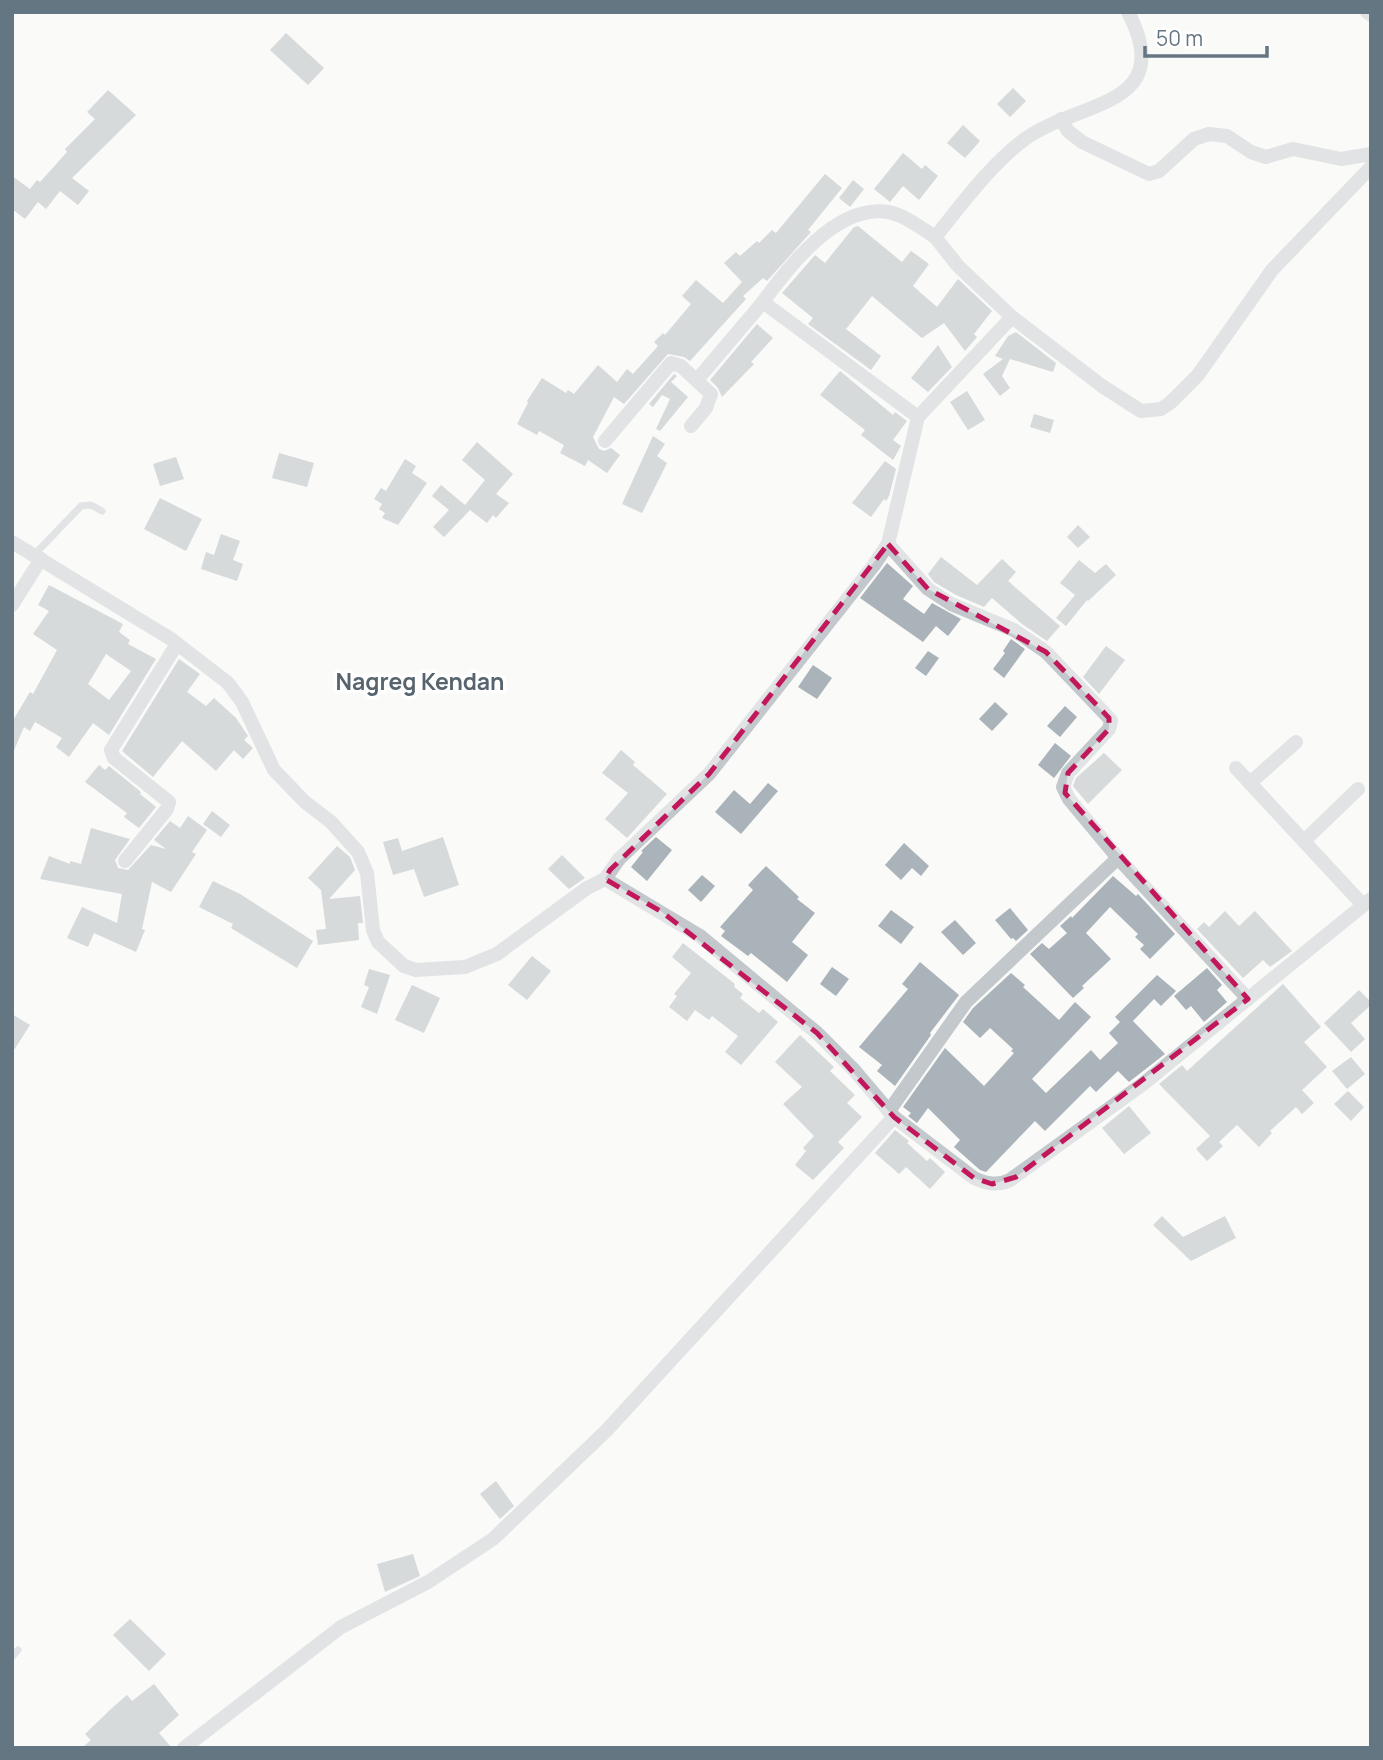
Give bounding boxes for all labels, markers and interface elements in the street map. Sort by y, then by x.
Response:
scale bar [1145,14,1268,58]
text: 50 m [1156,24,1203,52]
district label: Nagreg Kendan [336,665,504,697]

